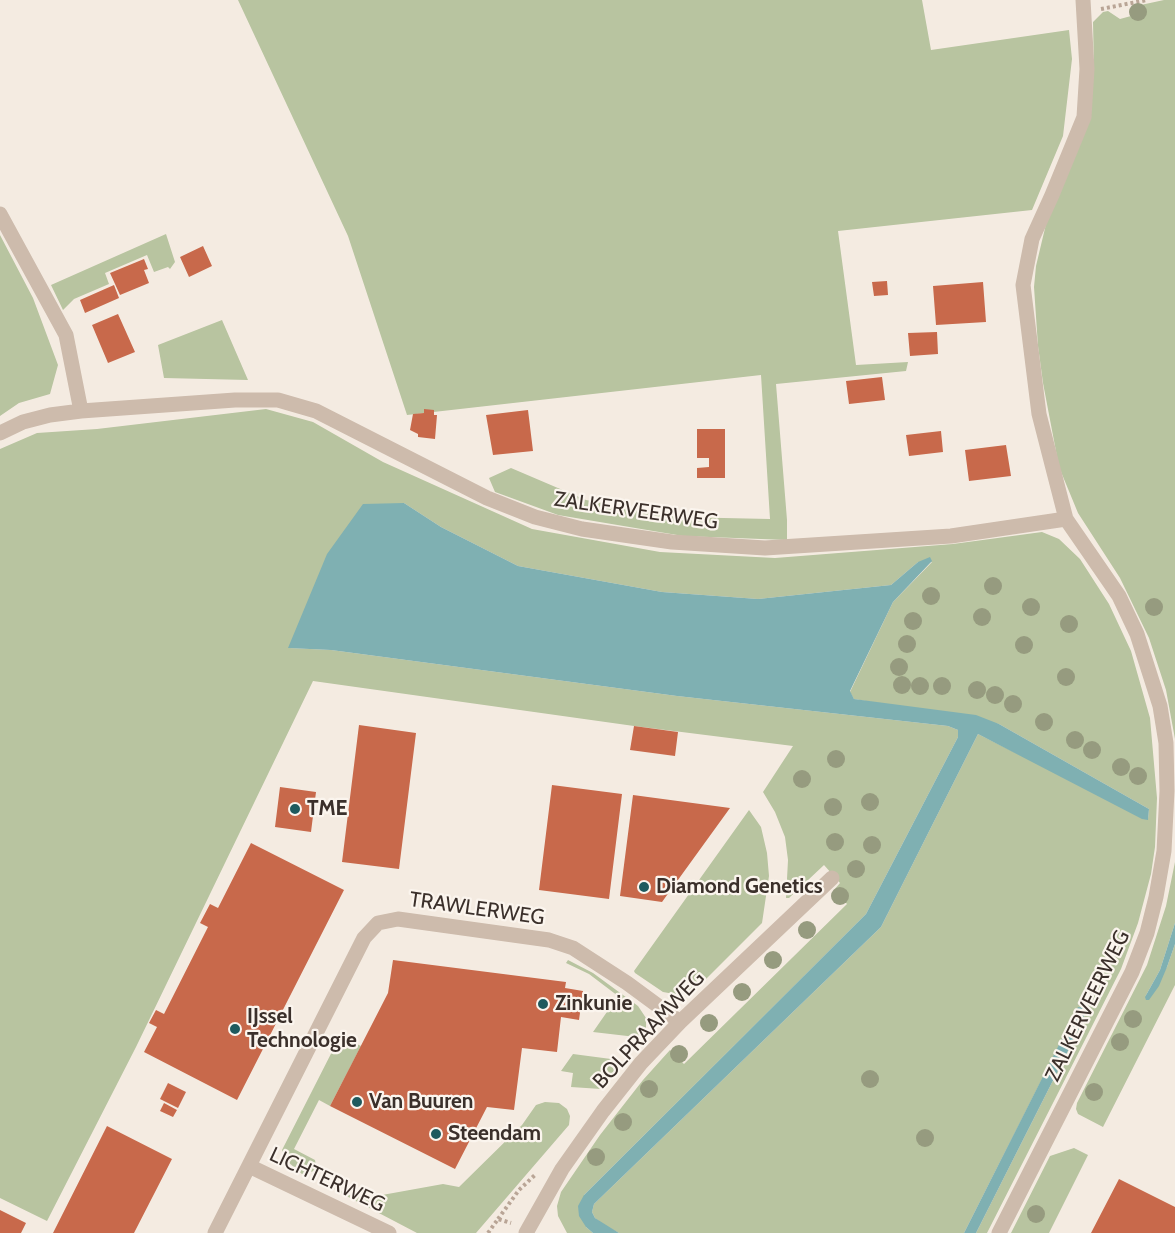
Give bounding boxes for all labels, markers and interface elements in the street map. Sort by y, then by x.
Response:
street label: ZALKERVEERWEG [552,487,720,535]
place label: TME [307,796,347,822]
marker: TME [288,802,302,816]
place label: Diamond Genetics [656,874,823,900]
marker: Diamond Genetics [637,880,651,894]
street label: TRAWLERWEG [408,887,546,931]
street label: ZALKERVEERWEG [1040,926,1136,1086]
street label: BOLPRAAMWEG [588,966,710,1094]
place label: Zinkunie [555,991,632,1017]
marker: Zinkunie [536,997,550,1011]
place label: IJssel Technologie [247,1004,357,1054]
marker: IJssel Technologie [228,1022,242,1036]
place label: Van Buuren [369,1089,473,1115]
marker: Van Buuren [350,1095,364,1109]
place label: Steendam [448,1121,541,1147]
marker: Steendam [429,1127,443,1141]
street label: LICHTERWEG [265,1142,389,1218]

